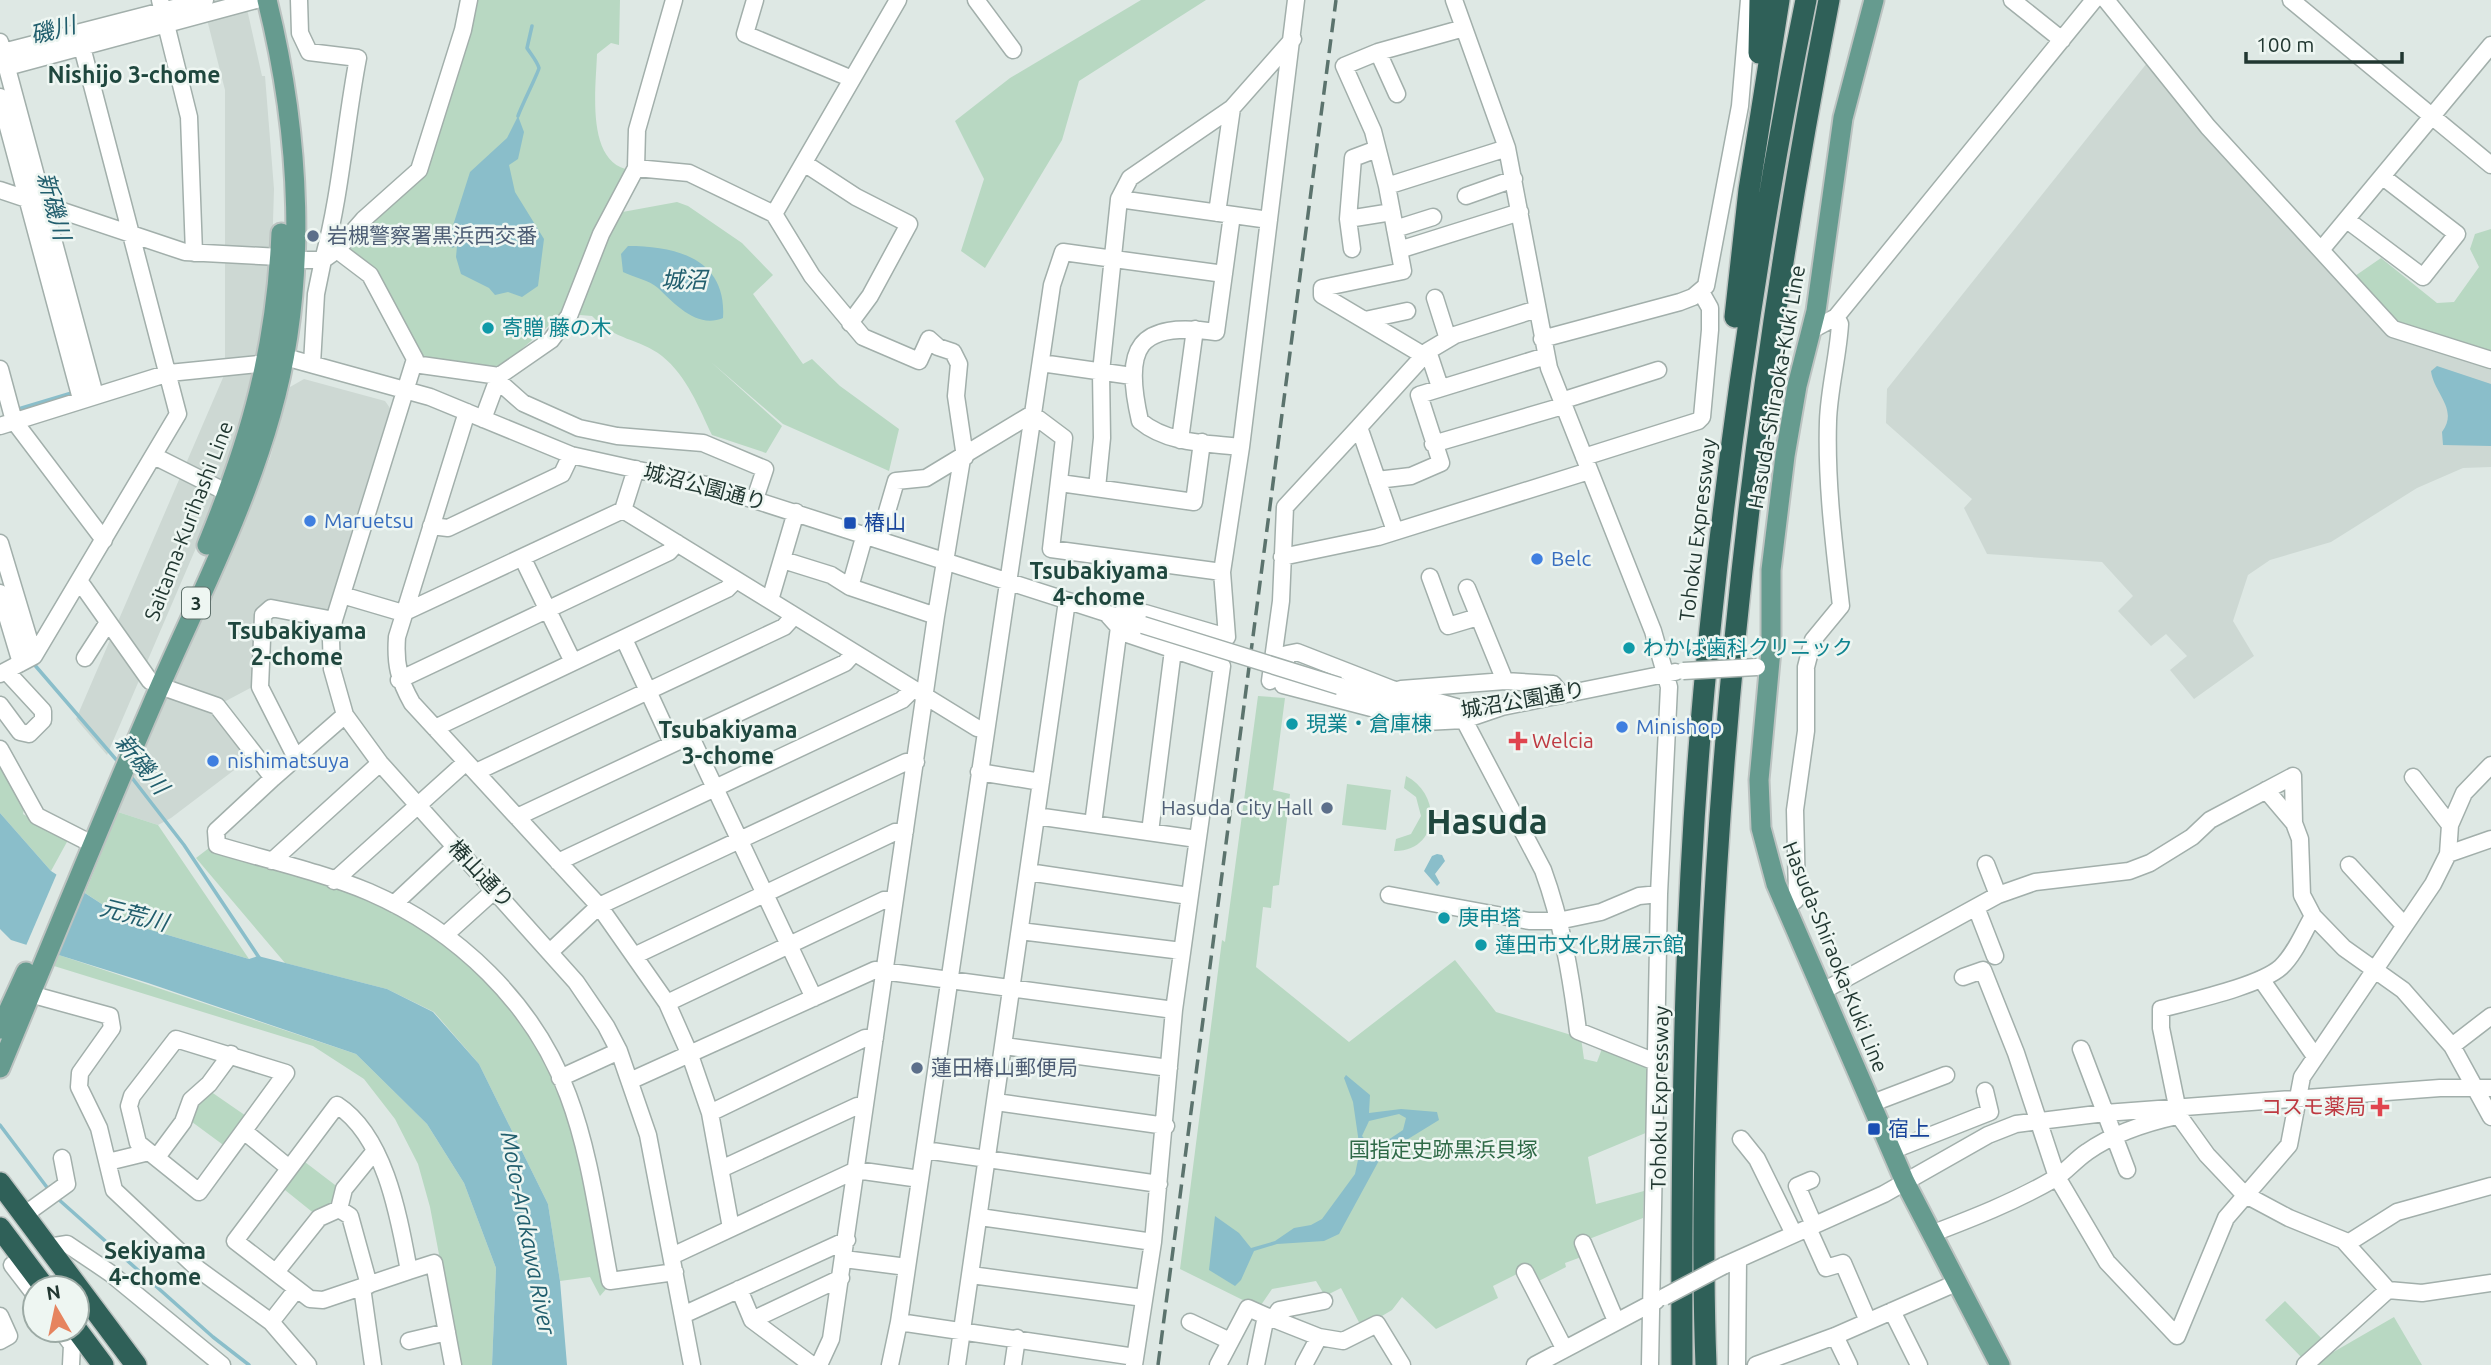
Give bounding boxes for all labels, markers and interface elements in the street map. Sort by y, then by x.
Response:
water label: 磯川 [27,11,81,48]
scale bar [2246,21,2402,65]
text: 100 m [2256,32,2314,56]
district label: Nishijo 3-chome [48,62,220,87]
water label: 新磯川 [33,169,76,245]
place label: 岩槻警察署黒浜西交番 [327,223,537,247]
marker: 岩槻警察署黒浜西交番 [305,228,321,244]
street label: Hasuda-Shiraoka-Kuki Line [1743,263,1809,510]
water label: 城沼 [661,267,710,292]
place label: 寄贈 藤の木 [502,315,612,339]
marker: 寄贈 藤の木 [480,320,496,336]
street label: Saitama-Kurihashi Line [139,417,237,624]
street label: Tohoku Expressway [1674,437,1720,623]
street label: 城沼公園通り [641,458,769,514]
place label: Maruetsu [324,508,414,532]
place label: 椿山 [864,510,906,534]
marker: Maruetsu [302,513,318,529]
marker: 椿山 [842,515,858,531]
place label: Belc [1551,546,1591,570]
marker: Belc [1529,551,1545,567]
district label: Tsubakiyama 4-chome [1030,558,1168,609]
road number: 3 [182,588,210,618]
district label: Tsubakiyama 2-chome [228,618,366,669]
place label: わかば歯科クリニック [1643,635,1853,659]
marker: わかば歯科クリニック [1621,640,1637,656]
street label: 城沼公園通り [1459,676,1587,722]
place label: 現業・倉庫棟 [1306,711,1432,735]
place label: Minishop [1636,714,1722,738]
marker: 現業・倉庫棟 [1284,716,1300,732]
district label: Tsubakiyama 3-chome [659,717,797,768]
marker: Minishop [1614,719,1630,735]
place label: Welcia [1532,728,1594,752]
water label: 新磯川 [111,729,176,801]
marker: Welcia [1510,733,1526,749]
place label: nishimatsuya [227,748,349,772]
marker: nishimatsuya [205,753,221,769]
place label: Hasuda City Hall [1161,795,1313,819]
marker: Hasuda City Hall [1319,800,1335,816]
district label: Hasuda [1426,801,1548,841]
street label: 椿山通り [444,834,519,912]
street label: Hasuda-Shiraoka-Kuki Line [1779,838,1893,1076]
water label: 元荒川 [98,894,174,936]
place label: 庚申塔 [1458,905,1521,929]
marker: 庚申塔 [1436,910,1452,926]
place label: 蓮田市文化財展示館 [1495,932,1684,956]
marker: 蓮田市文化財展示館 [1473,937,1489,953]
street label: Tohoku Expressway [1645,1006,1673,1190]
place label: 蓮田椿山郵便局 [931,1055,1078,1079]
marker: 蓮田椿山郵便局 [909,1060,925,1076]
place label: コスモ薬局 [2261,1094,2366,1118]
marker: コスモ薬局 [2372,1099,2388,1115]
place label: 宿上 [1888,1116,1930,1140]
marker: 宿上 [1866,1121,1882,1137]
water label: Moto-Arakawa River [497,1129,561,1338]
park label: 国指定史跡黒浜貝塚 [1349,1137,1538,1161]
district label: Sekiyama 4-chome [104,1238,206,1289]
north arrow [21,1274,91,1344]
text: N [45,1280,62,1304]

